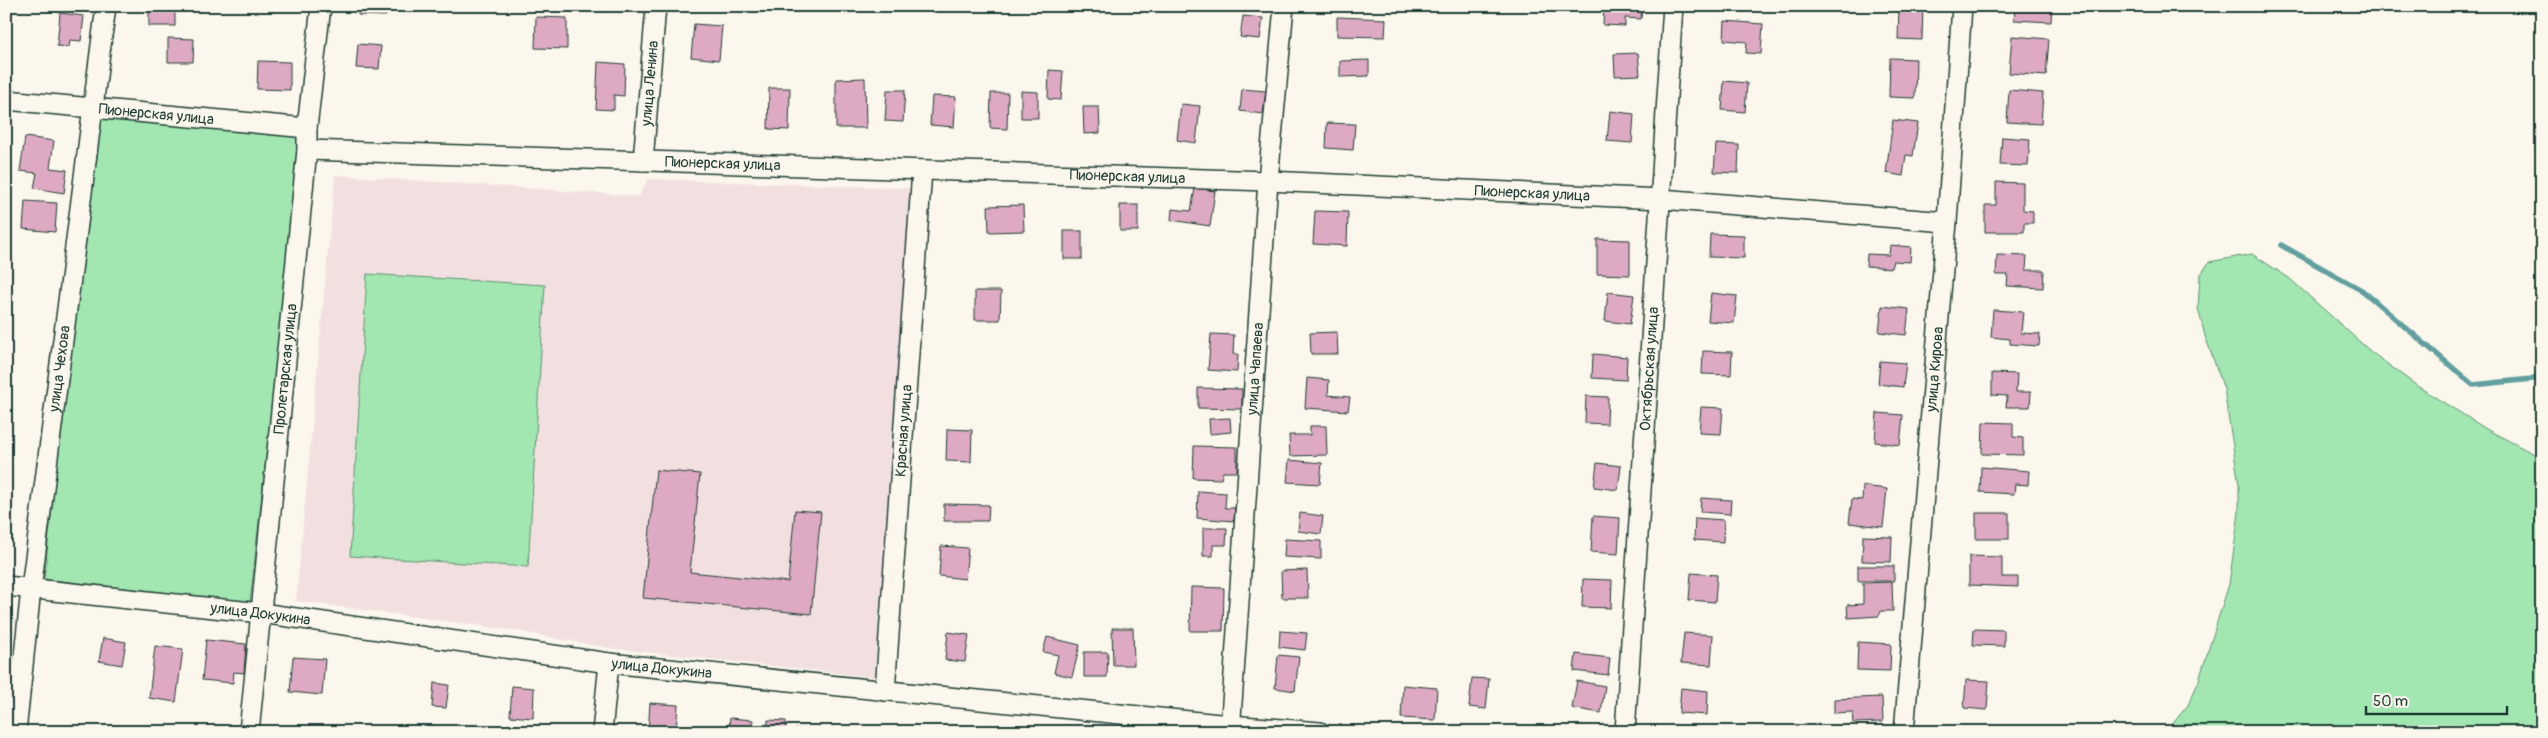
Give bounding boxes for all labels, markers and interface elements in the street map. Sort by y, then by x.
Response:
street label: улица Ленина [637,40,663,128]
street label: Пионерская улица [98,100,215,129]
street label: Пионерская улица [665,153,781,175]
street label: Пионерская улица [1069,166,1186,188]
street label: Пионерская улица [1474,181,1591,206]
street label: Пролетарская улица [270,303,302,435]
street label: Октябрьская улица [1636,306,1663,432]
street label: улица Чапаева [1243,322,1268,417]
street label: улица Чехова [45,324,75,414]
street label: улица Кирова [1922,326,1948,414]
street label: Красная улица [891,384,917,478]
street label: улица Докукина [208,599,312,630]
street label: улица Докукина [610,654,713,683]
scale bar [2366,683,2507,715]
text: 50 m [2373,692,2408,711]

